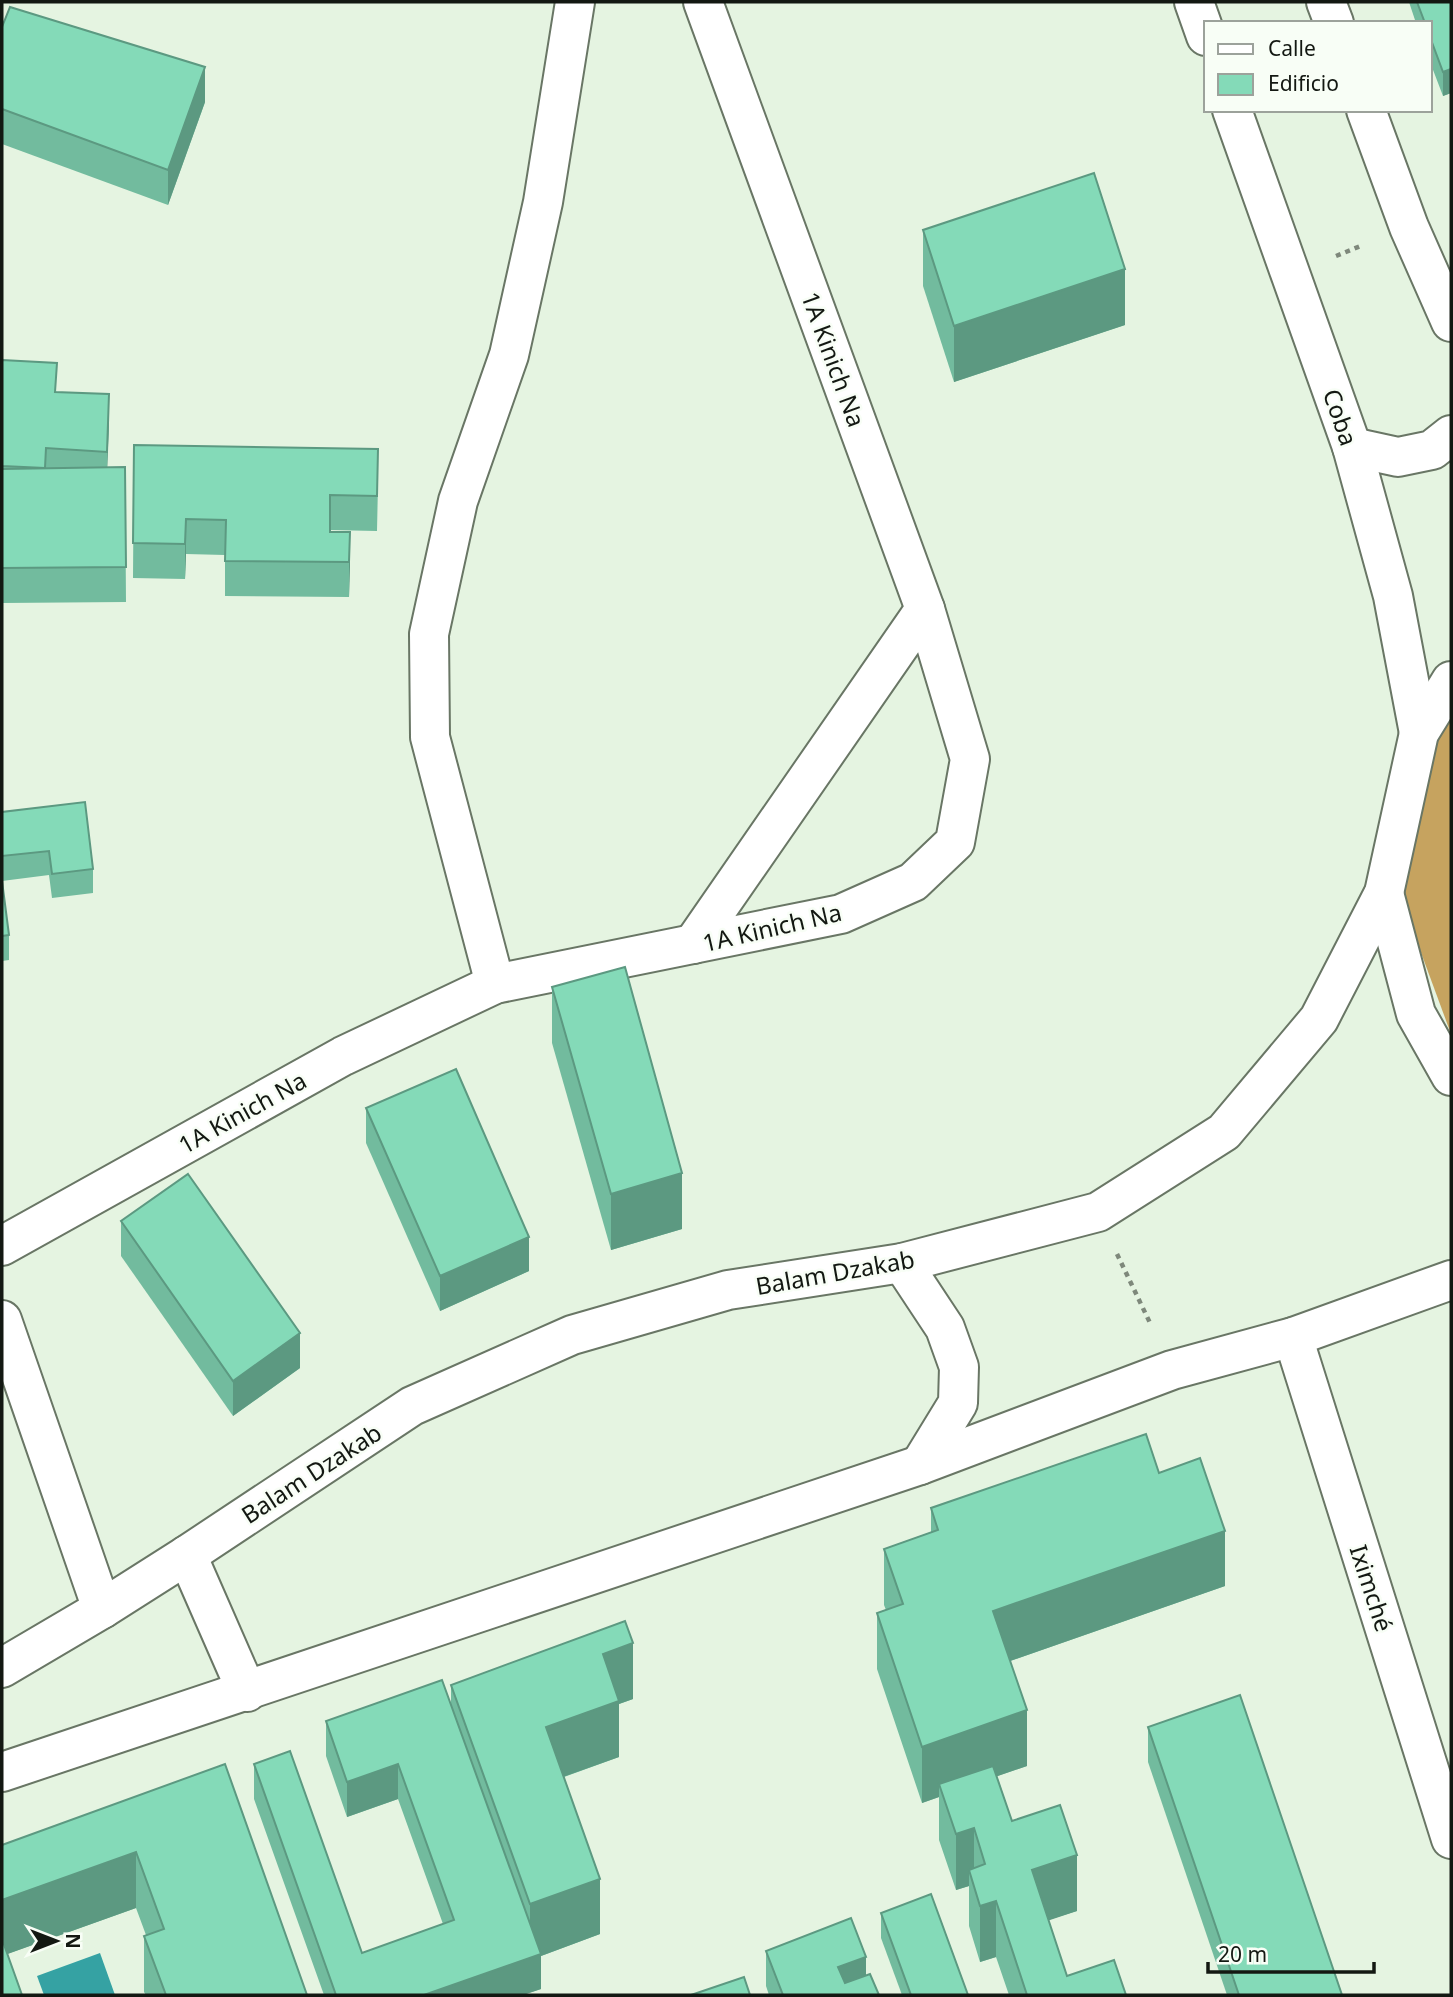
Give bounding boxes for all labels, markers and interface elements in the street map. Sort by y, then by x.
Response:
legend [1204,21,1432,112]
text: Calle [1268,34,1316,62]
text: Edificio [1268,69,1339,97]
street label: 1A Kinich Na [794,287,874,431]
street label: Coba [1316,384,1366,450]
street label: 1A Kinich Na [699,895,845,959]
street label: 1A Kinich Na [172,1063,312,1161]
street label: Balam Dzakab [753,1242,917,1302]
street label: Balam Dzakab [235,1415,387,1531]
street label: Iximché [1343,1540,1401,1636]
north arrow [21,1906,91,1976]
scale bar [1208,1930,1374,1974]
text: N [60,1933,86,1949]
text: 20 m [1218,1940,1267,1968]

